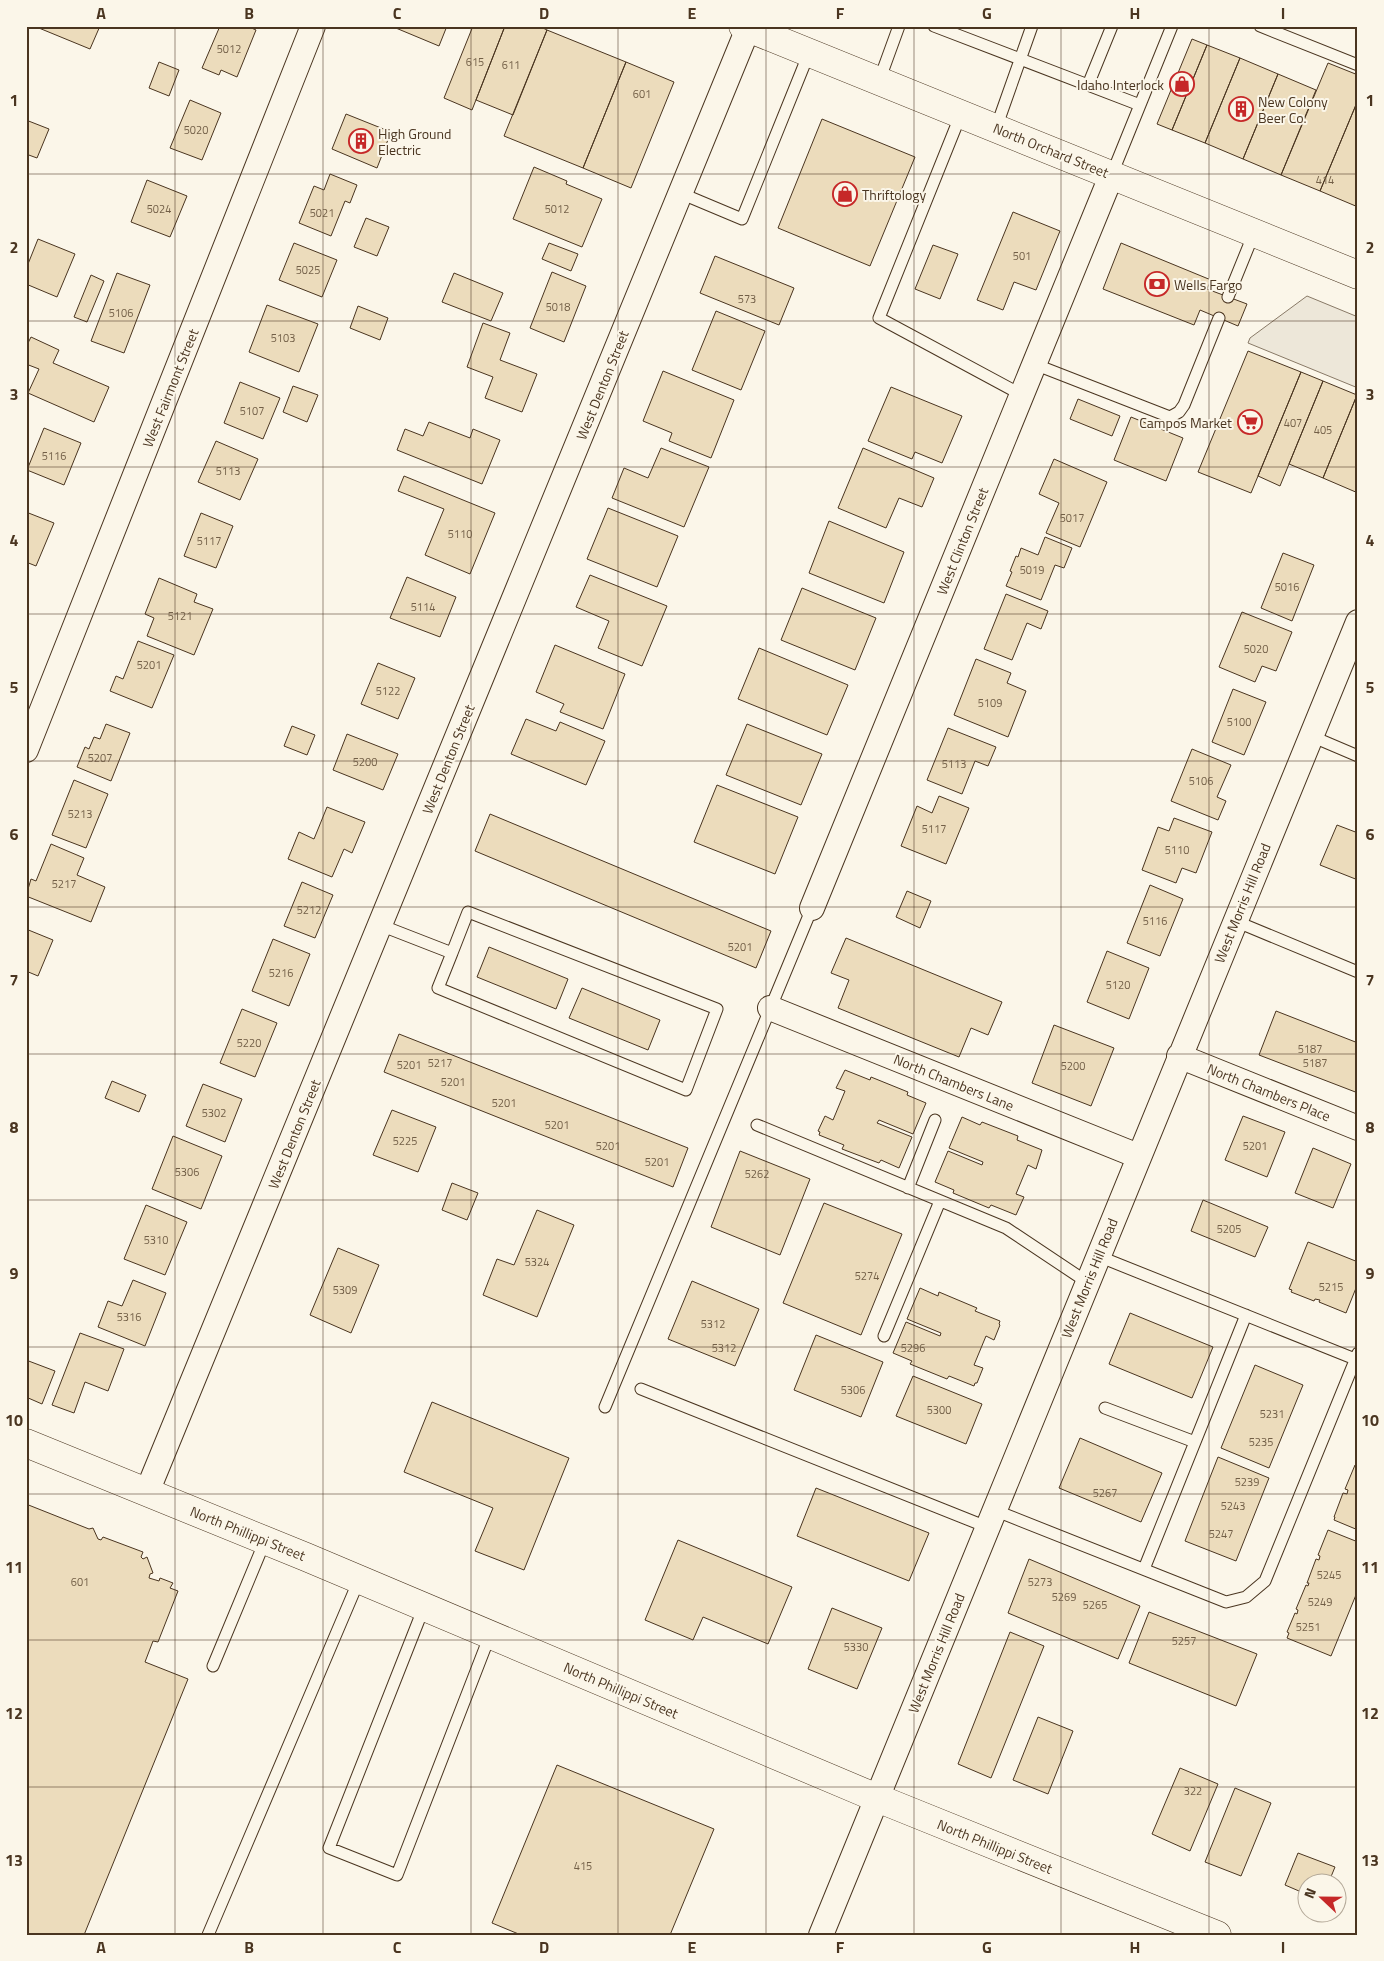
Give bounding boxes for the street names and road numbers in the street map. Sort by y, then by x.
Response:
street label: North Orchard Street [990,117,1112,183]
street label: West Fairmont Street [137,325,203,450]
street label: West Denton Street [570,327,634,443]
street label: West Clinton Street [931,484,993,598]
street label: West Denton Street [416,701,480,817]
street label: West Morris Hill Road [1208,840,1276,966]
street label: North Chambers Lane [891,1048,1017,1116]
street label: North Chambers Place [1204,1058,1334,1126]
street label: West Denton Street [262,1076,326,1192]
street label: West Morris Hill Road [1055,1215,1123,1341]
street label: North Phillippi Street [187,1500,309,1566]
street label: West Morris Hill Road [902,1590,970,1716]
street label: North Phillippi Street [560,1656,682,1724]
street label: North Phillippi Street [934,1813,1056,1879]

